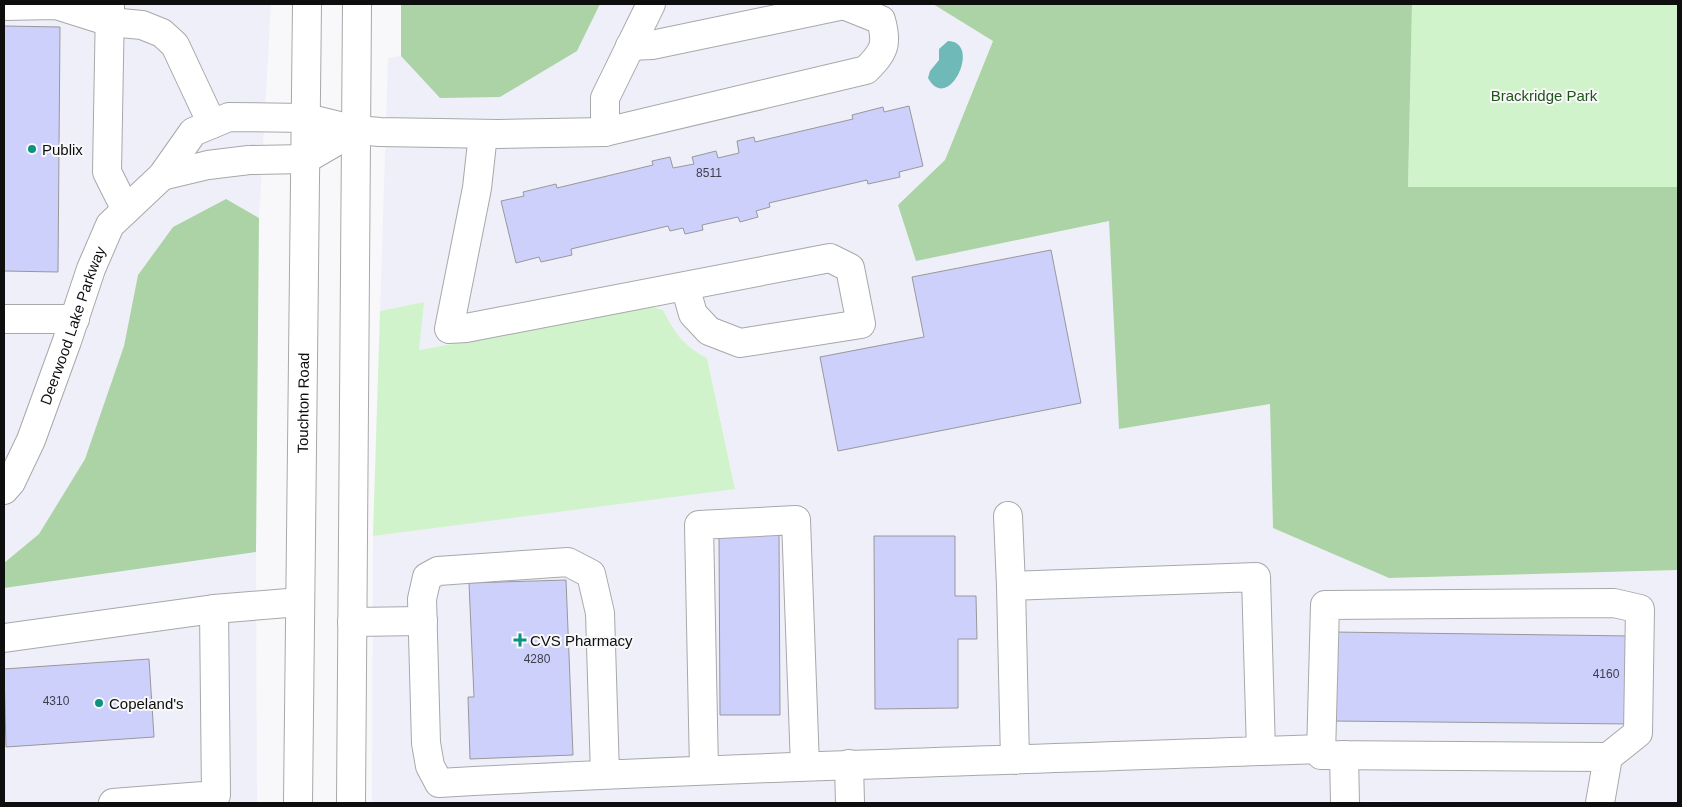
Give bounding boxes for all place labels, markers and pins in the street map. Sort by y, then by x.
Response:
place label: Publix [42,141,83,158]
marker: Publix [26,143,38,155]
place label: CVS Pharmacy [530,632,633,649]
marker: CVS Pharmacy [514,634,526,646]
place label: Copeland's [109,695,184,712]
marker: Copeland's [93,697,105,709]

